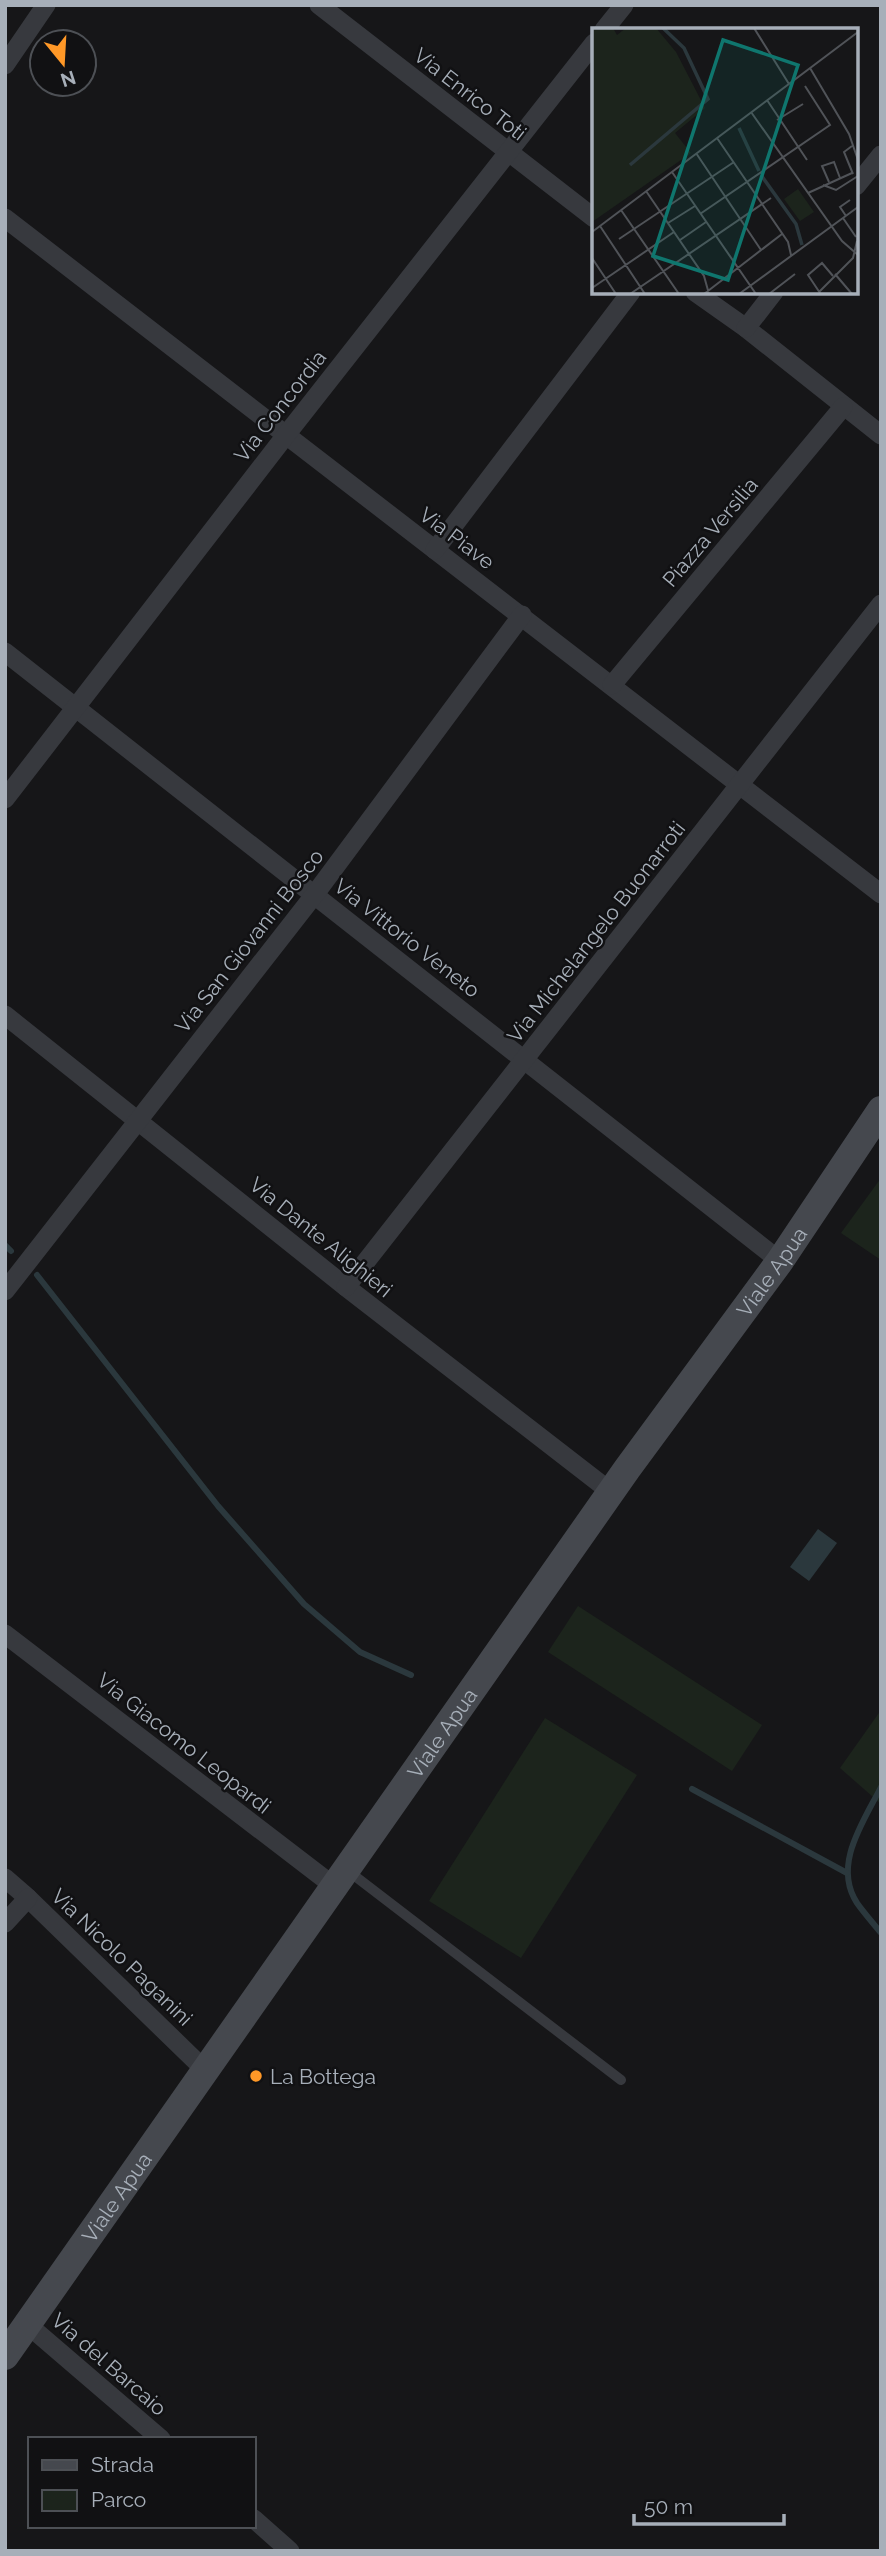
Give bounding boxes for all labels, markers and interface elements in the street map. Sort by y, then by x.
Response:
north arrow [28,28,98,98]
inset map [592,28,858,294]
street label: Via Enrico Toti [409,42,531,146]
text: N [58,66,79,92]
street label: Via Concordia [229,345,331,467]
street label: Piazza Versilia [657,472,763,592]
street label: Via Piave [415,502,499,574]
street label: Via Michelangelo Buonarroti [502,816,690,1048]
street label: Via San Giovanni Bosco [169,844,329,1038]
street label: Via Vittorio Veneto [329,873,485,1003]
street label: Via Dante Alighieri [245,1172,397,1302]
street label: Viale Apua [731,1222,812,1321]
street label: Via Giacomo Leopardi [92,1667,276,1819]
street label: Viale Apua [402,1683,482,1783]
street label: Via Nicolo Paganini [46,1883,198,2031]
place label: La Bottega [270,2064,376,2089]
marker: La Bottega [248,2068,264,2084]
street label: Viale Apua [76,2147,157,2247]
street label: Via del Barcaio [46,2307,172,2421]
legend [28,2437,256,2528]
text: Strada [91,2452,154,2477]
scale bar [634,2482,784,2526]
text: Parco [91,2487,146,2512]
text: 50 m [644,2494,693,2519]

